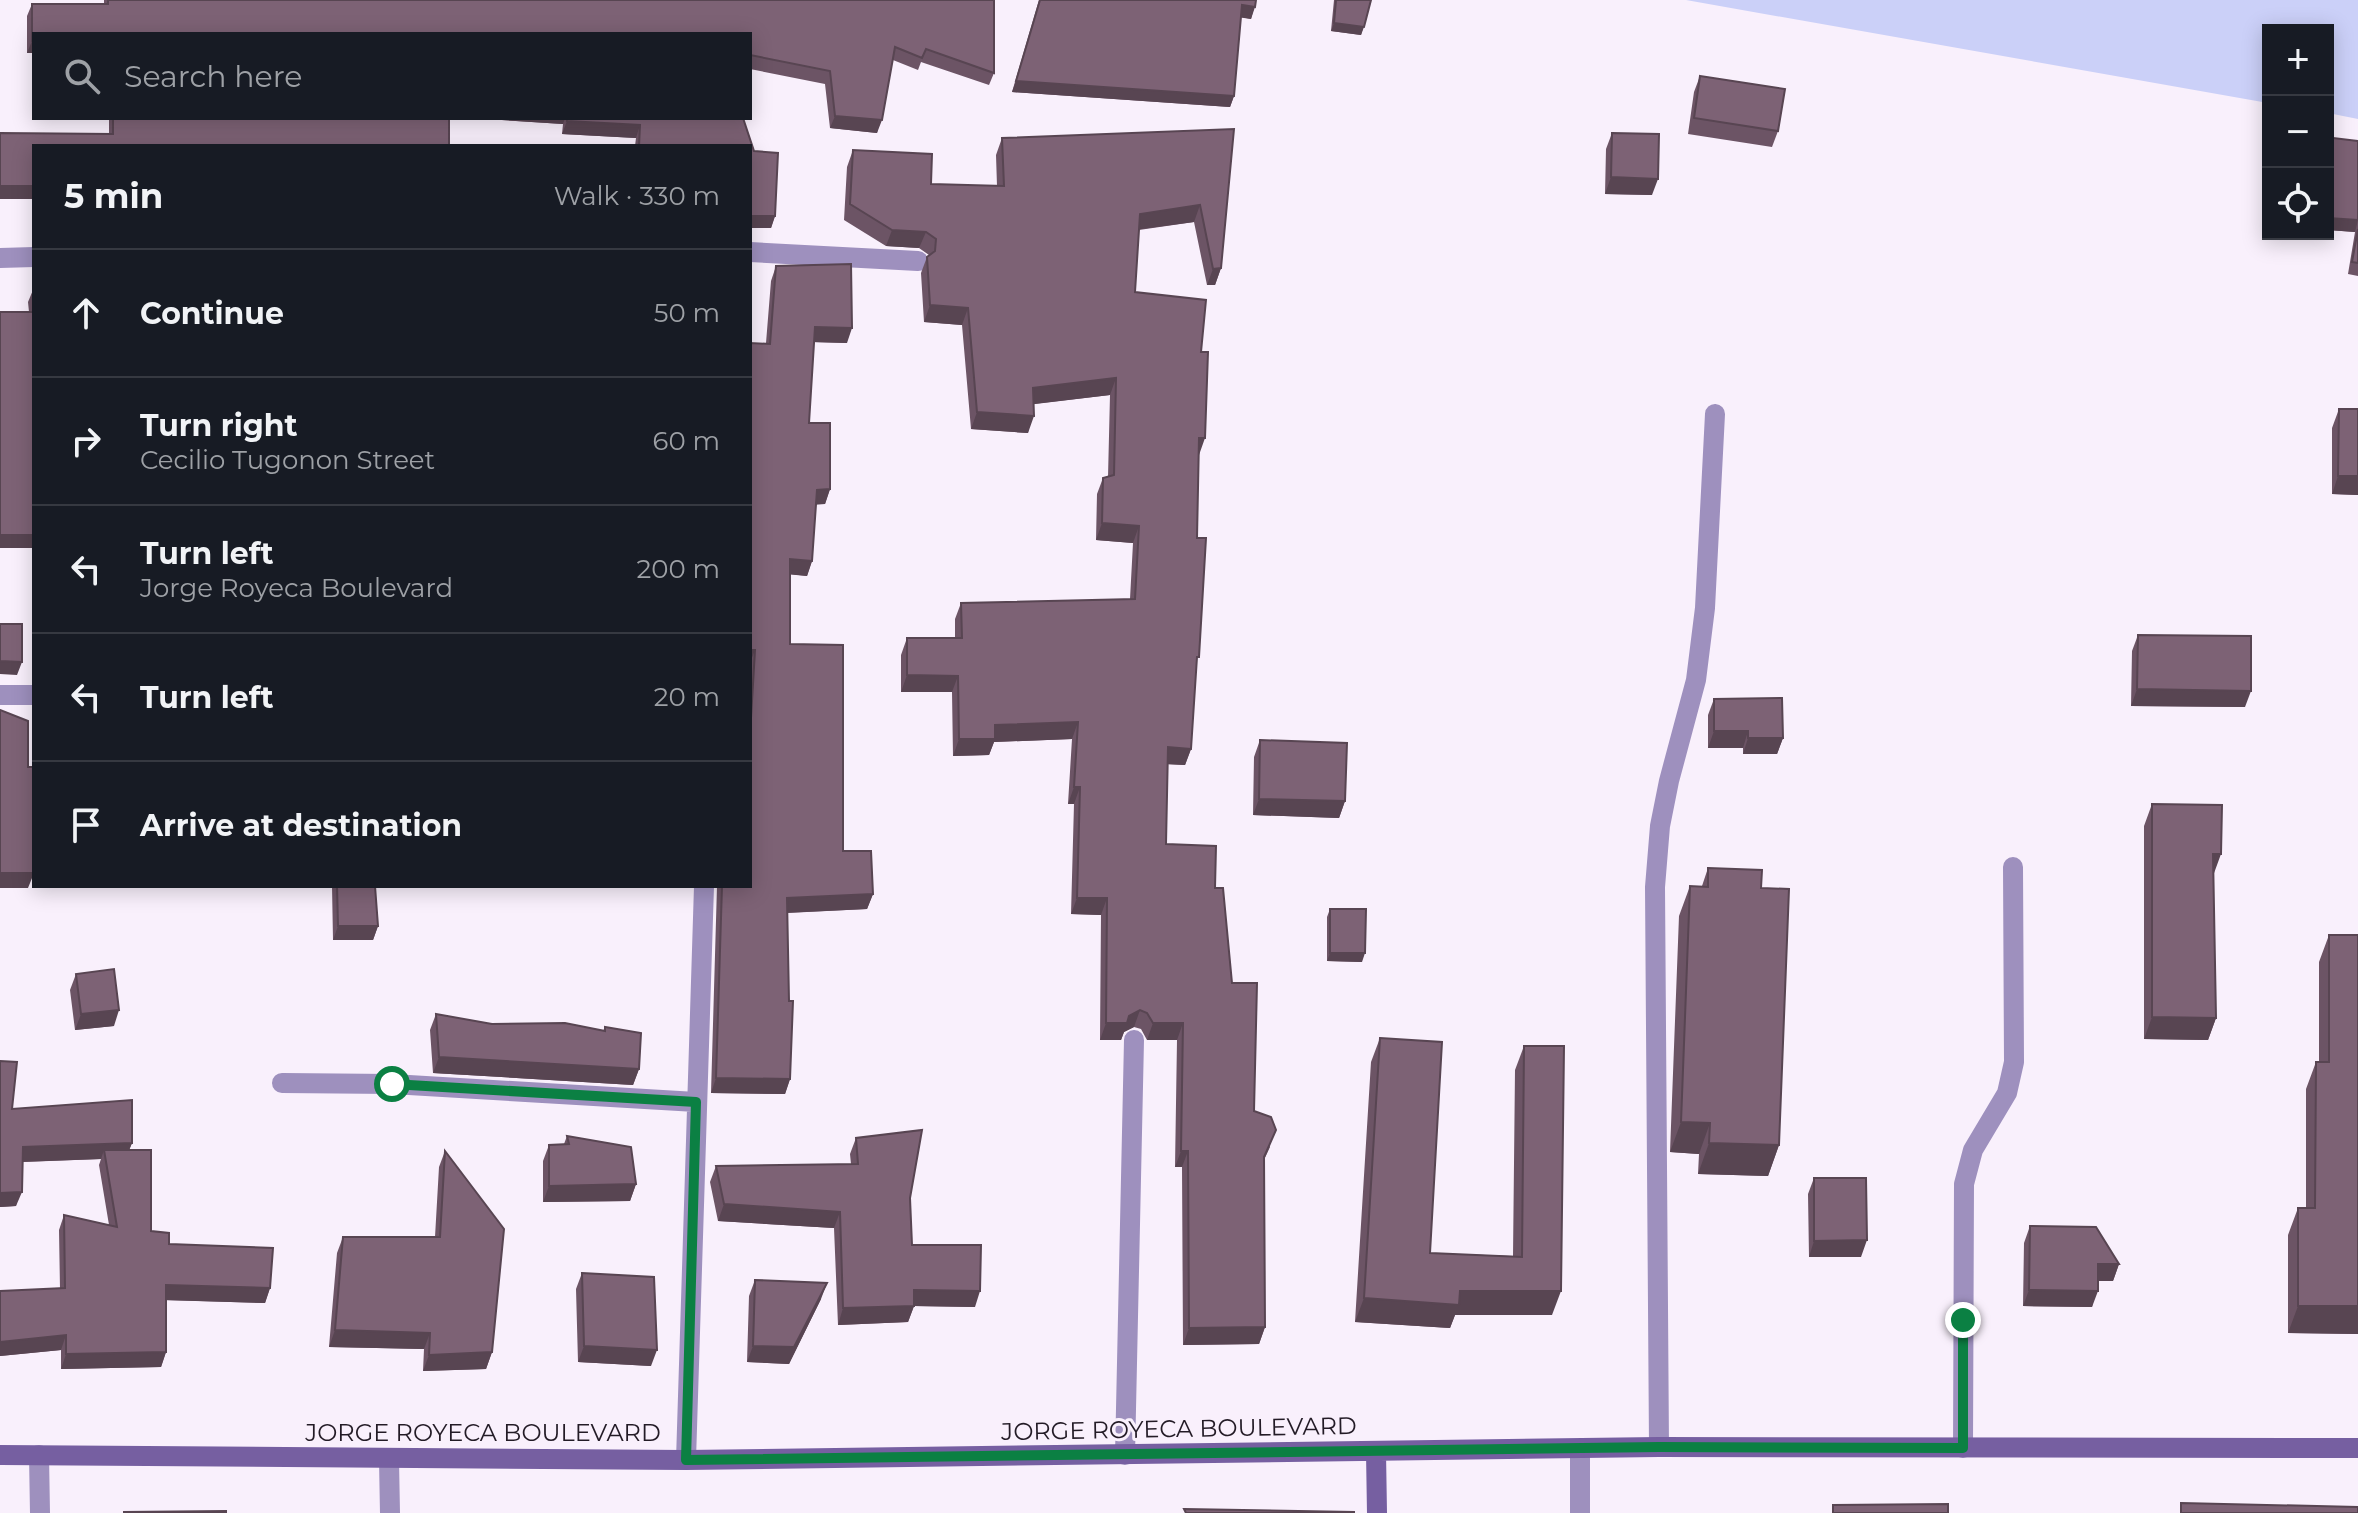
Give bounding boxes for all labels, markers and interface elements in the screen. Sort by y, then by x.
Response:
map controls [2262,24,2334,240]
button: + [2262,24,2334,96]
search box [32,32,752,120]
icon: search [60,54,104,98]
text: Search here [124,58,302,95]
button: − [2262,96,2334,168]
button: locate [2262,168,2334,240]
text: 5 min [64,175,163,217]
text: Walk · 330 m [554,180,720,212]
icon: ahead [64,291,108,335]
text: Continue [140,295,284,332]
text: 50 m [654,297,720,329]
text: Turn right [140,407,297,444]
icon: right [64,419,108,463]
text: 60 m [653,425,720,457]
text: Cecilio Tugonon Street [140,444,435,476]
text: Turn left [140,535,273,572]
icon: left [64,547,108,591]
text: 200 m [636,553,720,585]
text: Jorge Royeca Boulevard [140,572,453,604]
icon: left [64,675,108,719]
text: Turn left [140,679,273,716]
text: 20 m [654,681,720,713]
icon: arrive [64,803,108,847]
text: Arrive at destination [140,807,462,844]
route start [374,1066,410,1102]
route end [1945,1302,1981,1338]
street label: JORGE ROYECA BOULEVARD [1000,1411,1357,1446]
street label: JORGE ROYECA BOULEVARD [304,1418,661,1447]

